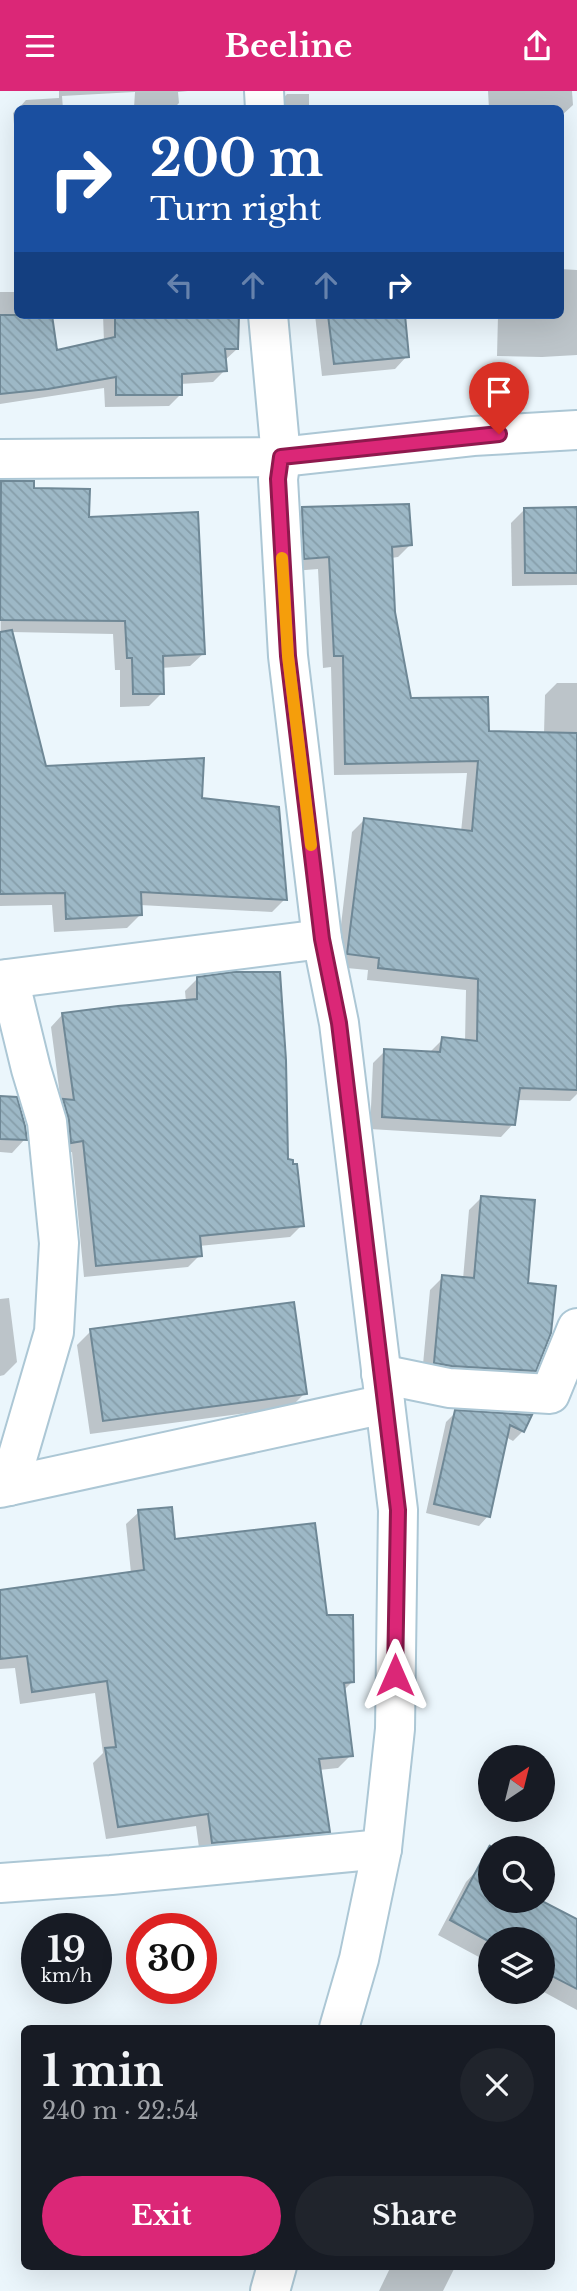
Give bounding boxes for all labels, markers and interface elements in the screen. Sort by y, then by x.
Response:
text: Beeline [225,26,352,66]
icon: menu [21,27,59,65]
icon: share [518,27,556,65]
text: 200 m [150,128,323,189]
icon: right [35,133,126,224]
text: Turn right [150,189,321,229]
icon: left [161,266,199,304]
icon: ahead [234,266,272,304]
icon: ahead [307,266,345,304]
icon: right [380,266,418,304]
pin [469,362,529,434]
icon: arrive [480,373,518,411]
position arrow [358,1638,432,1712]
north arrow [478,1745,555,1822]
map controls [478,1745,555,2004]
button: search [478,1836,555,1913]
speed limit sign: 30 [126,1913,217,2004]
button: layers [478,1927,555,2004]
text: 19 [47,1928,86,1971]
text: km/h [41,1965,92,1987]
text: 1 min [42,2045,164,2097]
button: close [460,2048,534,2122]
text: 240 m · 22:54 [42,2097,199,2125]
button: Exit [42,2176,281,2256]
button: Share [295,2176,534,2256]

